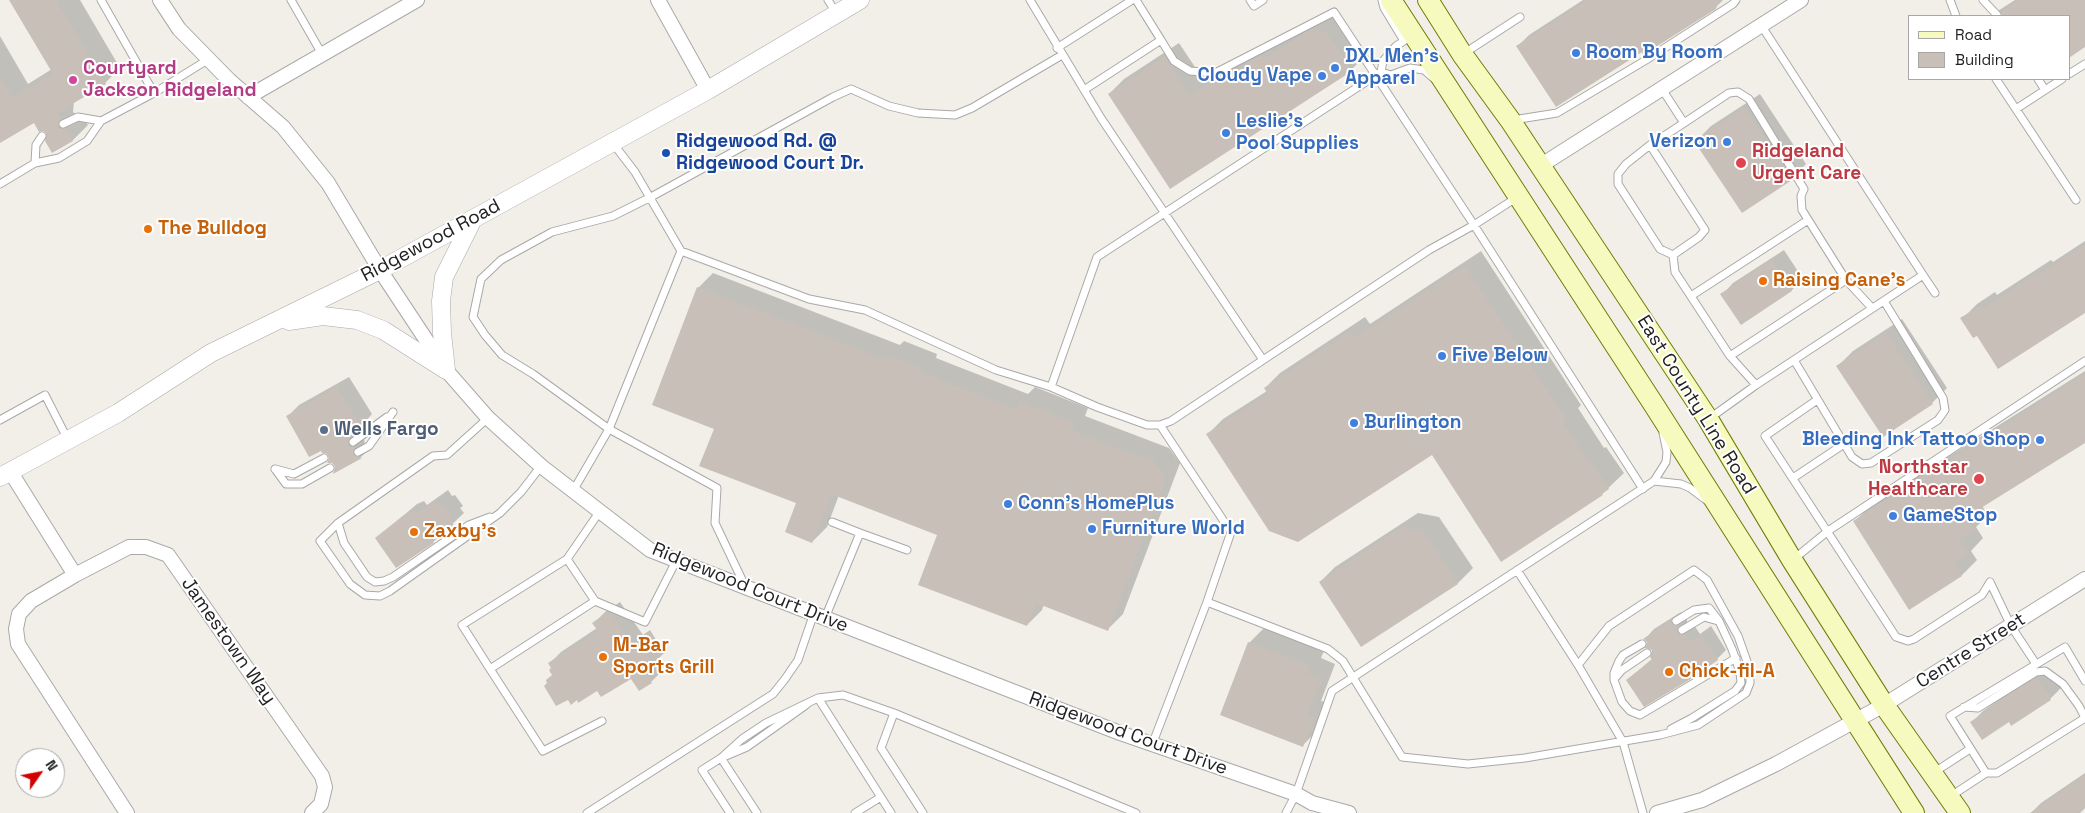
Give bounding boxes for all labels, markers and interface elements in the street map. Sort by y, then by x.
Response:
legend [1908,15,2070,80]
text: Road [1955,25,1992,44]
place label: Room By Room [1586,42,1723,64]
place label: DXL Men's Apparel [1345,46,1439,90]
marker: Room By Room [1570,47,1582,59]
text: Building [1955,50,2014,69]
place label: Courtyard Jackson Ridgeland [83,58,257,102]
marker: DXL Men's Apparel [1329,62,1341,74]
place label: Cloudy Vape [1197,65,1312,87]
marker: Cloudy Vape [1316,70,1328,82]
marker: Courtyard Jackson Ridgeland [67,74,79,86]
place label: Leslie’s Pool Supplies [1236,111,1359,155]
marker: Leslie’s Pool Supplies [1220,127,1232,139]
place label: Ridgewood Rd. @ Ridgewood Court Dr. [676,131,864,175]
place label: Verizon [1649,131,1717,153]
marker: Verizon [1721,136,1733,148]
place label: Ridgeland Urgent Care [1752,141,1861,185]
marker: Ridgewood Rd. @ Ridgewood Court Dr. [660,147,672,159]
marker: Ridgeland Urgent Care [1734,156,1748,170]
street label: Ridgewood Road [357,195,505,287]
place label: The Bulldog [158,218,267,240]
marker: The Bulldog [142,223,154,235]
place label: Raising Cane's [1773,270,1905,292]
marker: Raising Cane's [1757,275,1769,287]
street label: East County Line Road [1632,311,1760,499]
place label: Five Below [1452,345,1548,367]
marker: Five Below [1436,350,1448,362]
place label: Burlington [1364,412,1461,434]
marker: Burlington [1348,417,1360,429]
place label: Wells Fargo [334,419,439,441]
marker: Wells Fargo [318,424,330,436]
place label: Bleeding Ink Tattoo Shop [1802,429,2030,451]
marker: Bleeding Ink Tattoo Shop [2034,434,2046,446]
place label: Northstar Healthcare [1868,457,1968,501]
marker: Northstar Healthcare [1972,472,1986,486]
place label: Conn’s HomePlus [1018,493,1175,515]
marker: Conn’s HomePlus [1002,498,1014,510]
place label: GameStop [1903,505,1997,527]
marker: GameStop [1887,510,1899,522]
place label: Furniture World [1102,518,1245,540]
place label: Zaxby's [424,521,496,543]
marker: Furniture World [1086,523,1098,535]
marker: Zaxby's [408,526,420,538]
street label: Ridgewood Court Drive [649,538,851,638]
street label: Jamestown Way [176,573,280,709]
street label: Centre Street [1912,608,2030,694]
place label: M-Bar Sports Grill [613,635,714,679]
marker: M-Bar Sports Grill [597,651,609,663]
place label: Chick-fil-A [1679,661,1775,683]
marker: Chick-fil-A [1663,666,1675,678]
street label: Ridgewood Court Drive [1026,687,1230,781]
north arrow [15,748,65,798]
text: N [42,757,62,774]

